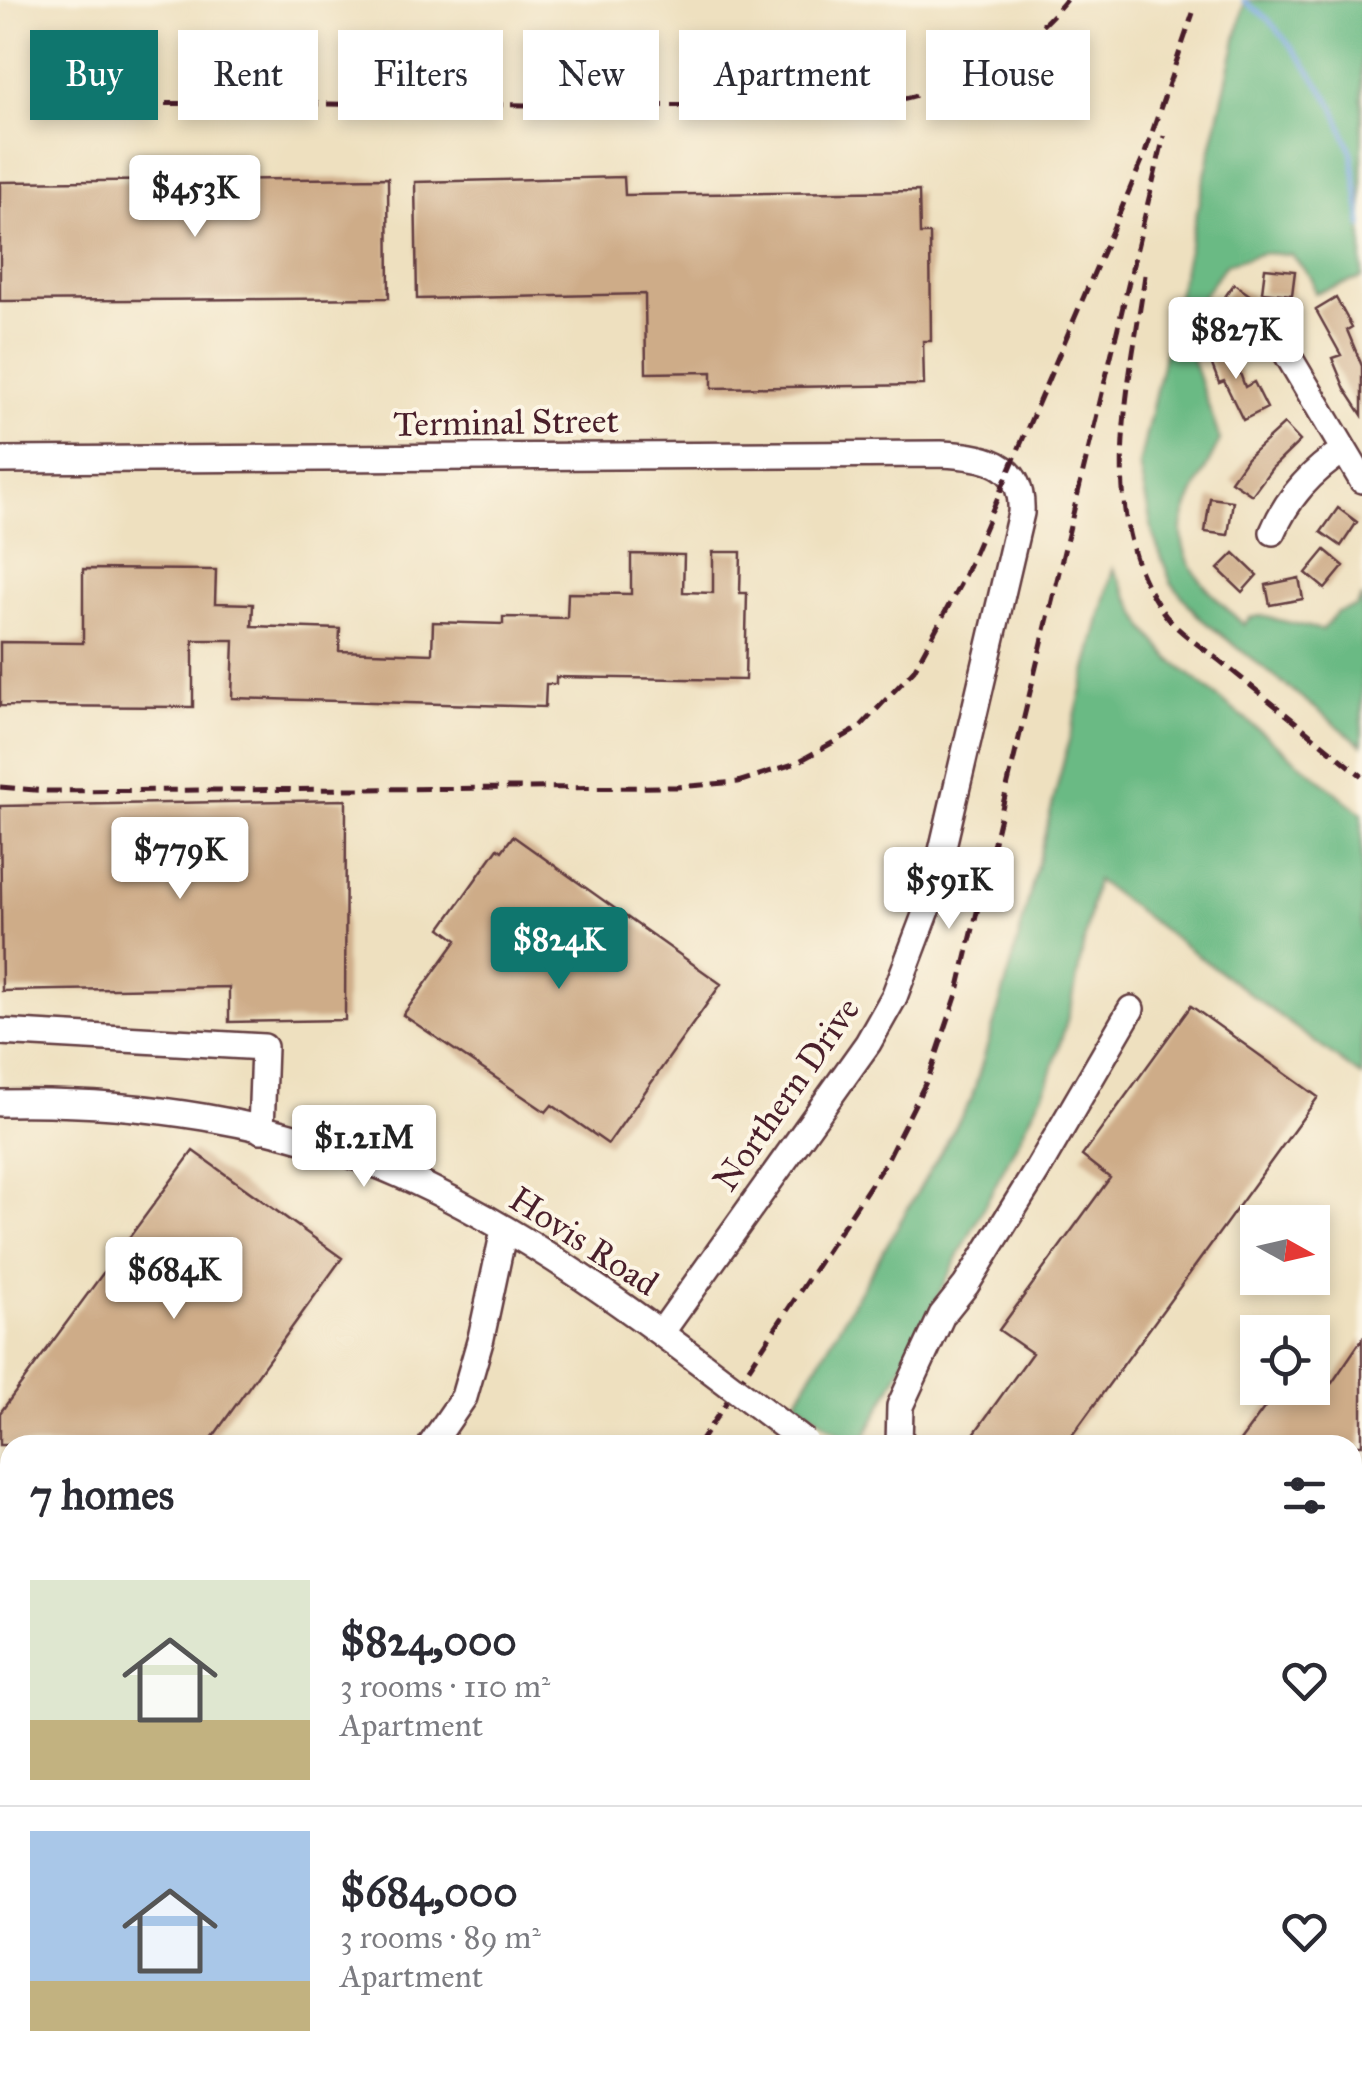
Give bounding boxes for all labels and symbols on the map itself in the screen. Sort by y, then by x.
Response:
pin: $453K [125,155,265,240]
pin: $827K [1166,297,1306,382]
street label: Terminal Street [393,399,619,446]
pin: $779K [110,817,250,902]
pin: $591K [879,847,1019,932]
pin: $824K [489,907,629,992]
street label: Northern Drive [704,989,869,1200]
pin: $1.21M [283,1105,445,1190]
street label: Hovis Road [501,1177,667,1306]
north arrow [1240,1205,1330,1295]
pin: $684K [104,1237,244,1322]

